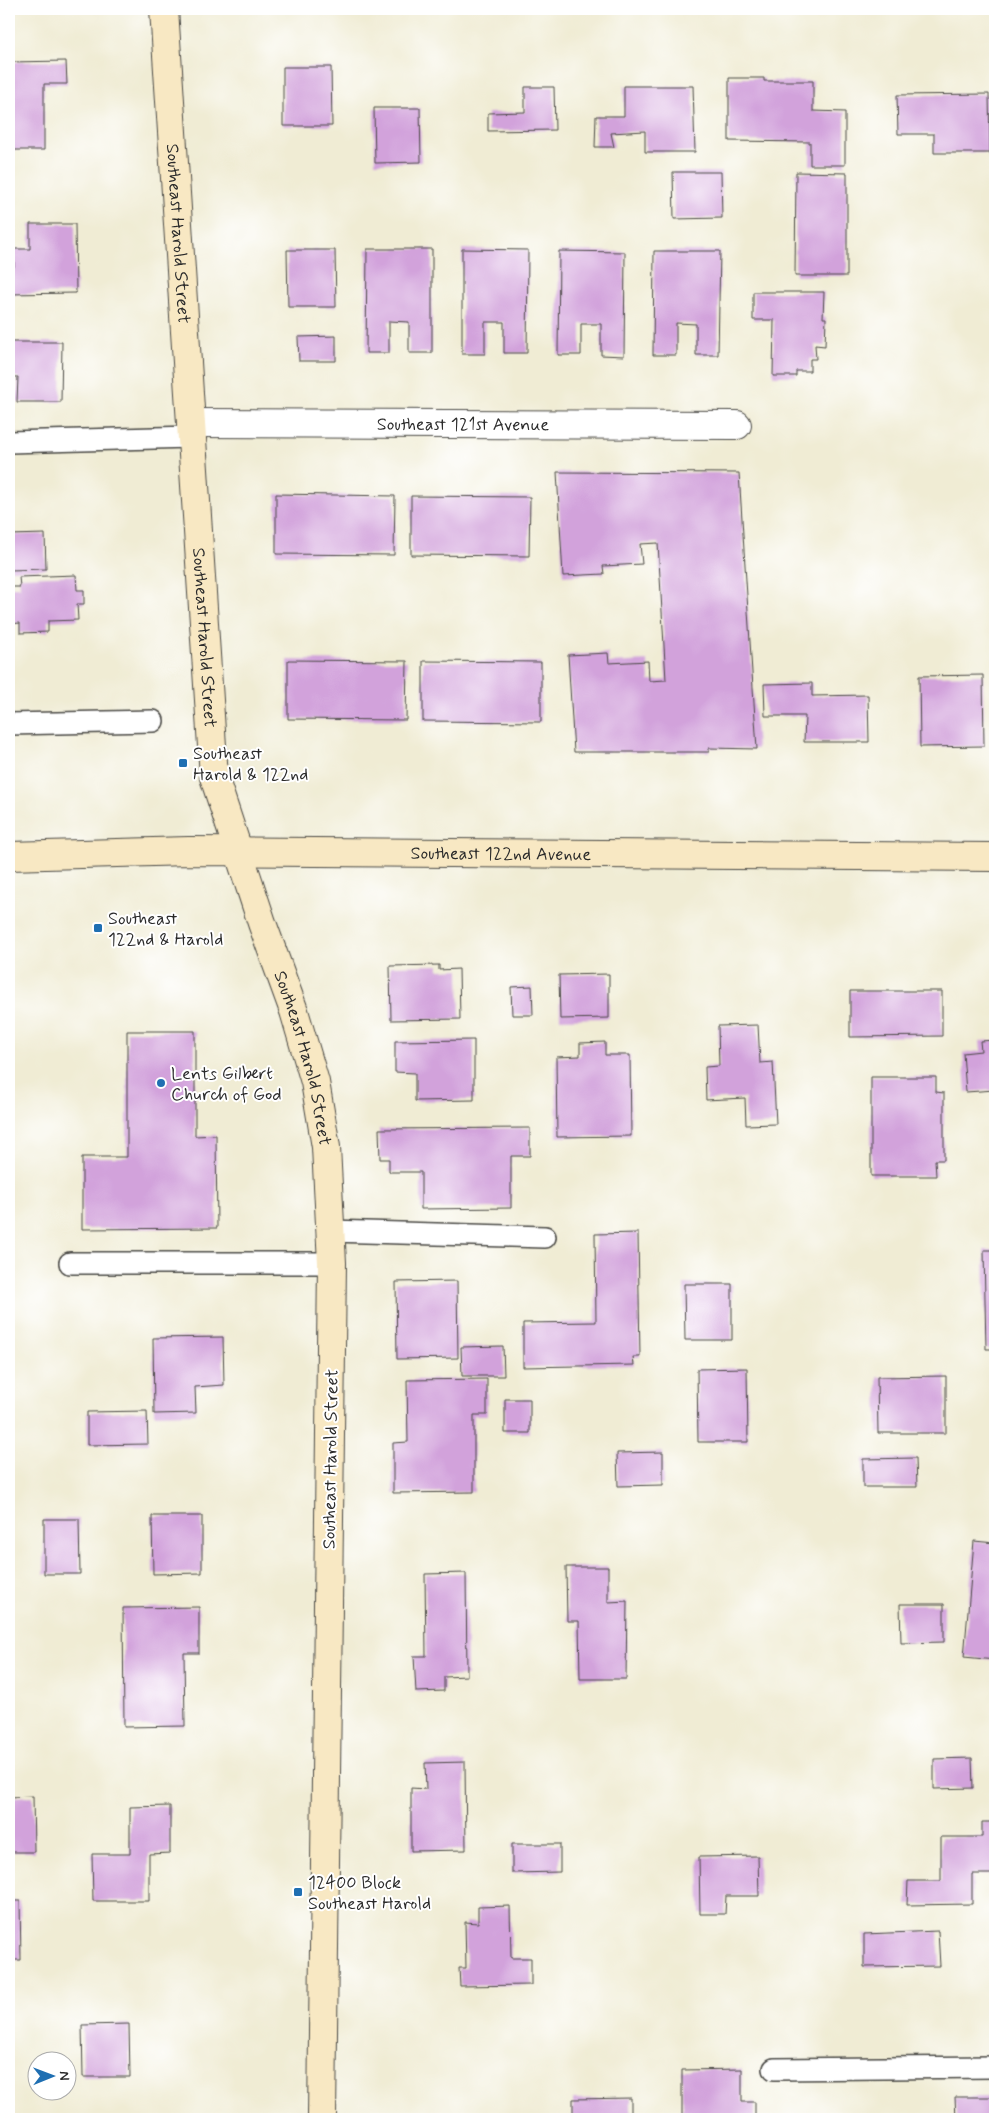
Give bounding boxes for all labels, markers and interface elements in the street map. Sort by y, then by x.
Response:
street label: Southeast Harold Street [160,143,195,324]
street label: Southeast 121st Avenue [377,413,549,437]
street label: Southeast Harold Street [186,547,222,729]
place label: Southeast Harold & 122nd [193,742,308,787]
marker: Southeast Harold & 122nd [177,757,189,769]
street label: Southeast 122nd Avenue [410,842,592,867]
place label: Southeast 122nd & Harold [108,907,223,952]
marker: Southeast 122nd & Harold [92,922,104,934]
street label: Southeast Harold Street [267,968,337,1147]
place label: Lents Gilbert Church of God [171,1062,282,1107]
marker: Lents Gilbert Church of God [155,1077,167,1089]
street label: Southeast Harold Street [317,1369,345,1549]
place label: 12400 Block Southeast Harold [308,1871,431,1916]
marker: 12400 Block Southeast Harold [292,1886,304,1898]
north arrow [28,2050,78,2100]
text: N [55,2071,73,2081]

